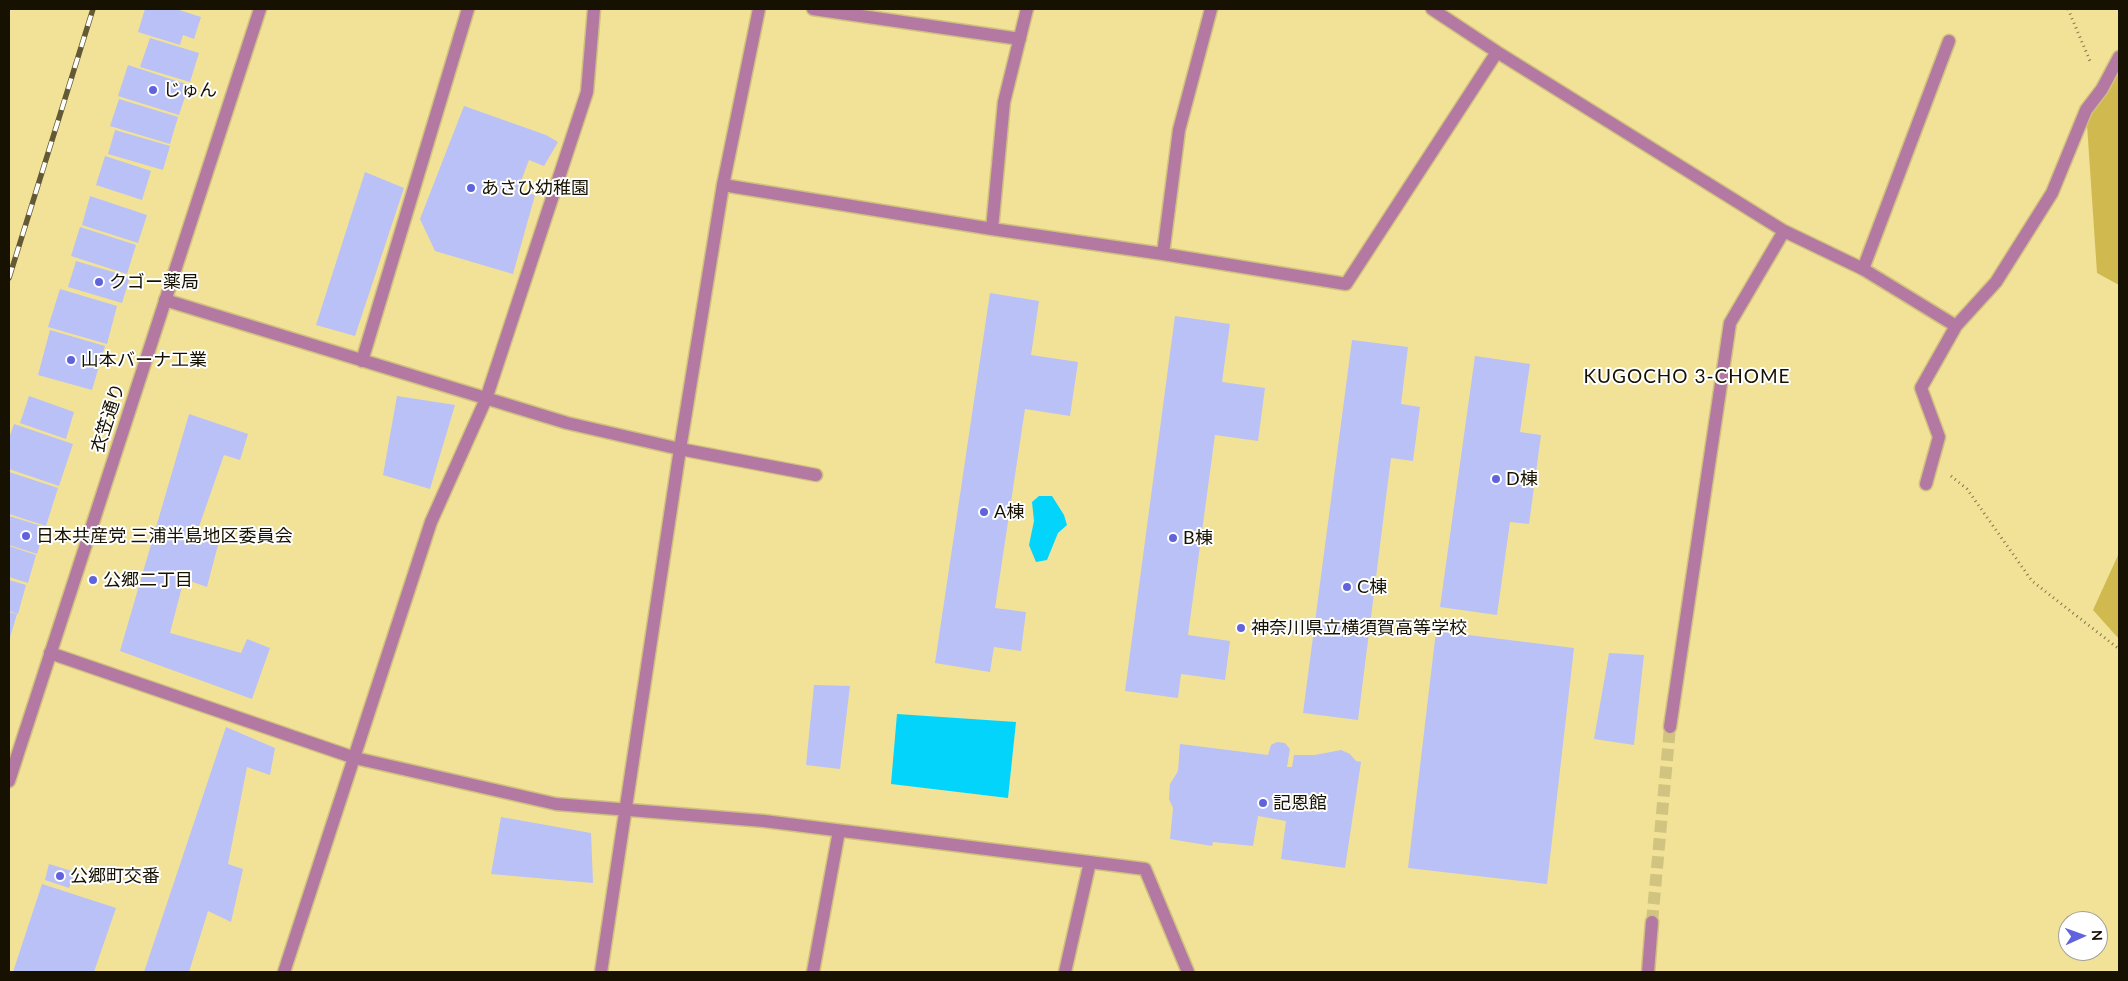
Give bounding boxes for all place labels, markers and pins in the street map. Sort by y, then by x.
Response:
place label: じゅん [163,79,217,101]
marker: じゅん [147,84,159,96]
place label: あさひ幼稚園 [481,177,589,199]
marker: あさひ幼稚園 [465,182,477,194]
place label: クゴー薬局 [109,271,199,293]
marker: クゴー薬局 [93,276,105,288]
place label: 山本バーナ工業 [81,349,207,371]
marker: 山本バーナ工業 [65,354,77,366]
place label: D棟 [1506,468,1538,490]
marker: D棟 [1490,473,1502,485]
place label: A棟 [994,501,1024,523]
marker: A棟 [978,506,990,518]
place label: 日本共産党 三浦半島地区委員会 [36,525,293,547]
place label: B棟 [1183,527,1213,549]
marker: 日本共産党 三浦半島地区委員会 [20,530,32,542]
marker: B棟 [1167,532,1179,544]
place label: 公郷二丁目 [103,569,193,591]
marker: 公郷二丁目 [87,574,99,586]
place label: C棟 [1357,576,1387,598]
marker: C棟 [1341,581,1353,593]
place label: 神奈川県立横須賀高等学校 [1251,617,1467,639]
marker: 神奈川県立横須賀高等学校 [1235,622,1247,634]
place label: 記恩館 [1273,792,1327,814]
marker: 記恩館 [1257,797,1269,809]
place label: 公郷町交番 [70,865,160,887]
marker: 公郷町交番 [54,870,66,882]

